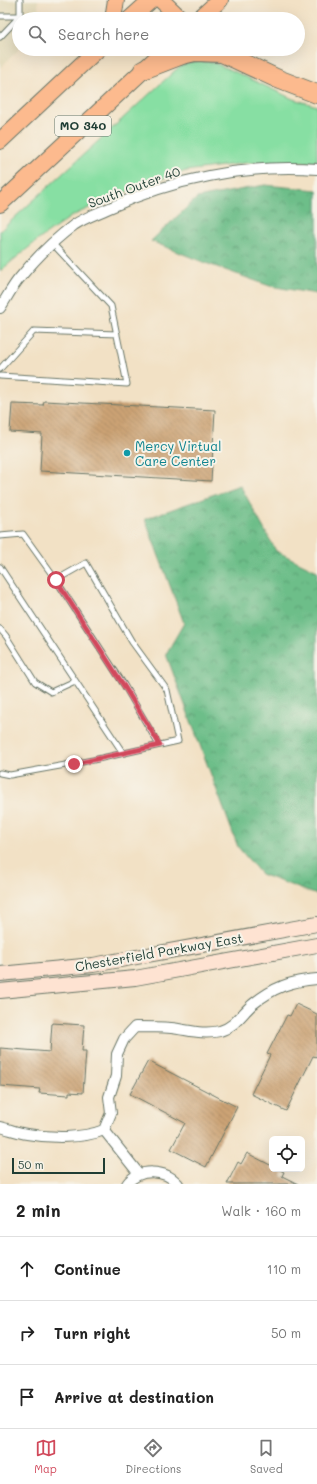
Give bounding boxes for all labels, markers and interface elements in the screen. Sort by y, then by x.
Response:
search box [12,12,305,56]
icon: search [26,23,48,45]
text: Search here [58,24,149,44]
road number: MO 340 [55,116,111,136]
street label: South Outer 40 [85,162,182,211]
place label: Mercy Virtual Care Center [135,437,222,469]
marker: Mercy Virtual Care Center [122,448,132,458]
route start [47,571,65,589]
route end [65,755,83,773]
street label: Chesterfield Parkway East [74,928,244,975]
map controls [269,1136,305,1172]
button: locate [269,1136,305,1172]
scale bar [12,1156,105,1175]
text: 50 m [18,1157,44,1172]
text: 2 min [16,1199,61,1221]
text: Walk · 160 m [221,1202,301,1219]
icon: ahead [16,1258,38,1280]
text: Continue [54,1259,121,1279]
text: 110 m [267,1260,301,1277]
icon: right [16,1322,38,1344]
text: Turn right [54,1323,131,1343]
text: 50 m [271,1324,301,1341]
icon: arrive [16,1386,38,1408]
text: Arrive at destination [54,1387,214,1407]
tab: Map [34,1437,57,1476]
tab: Directions [125,1437,181,1476]
tab: Saved [250,1437,283,1476]

